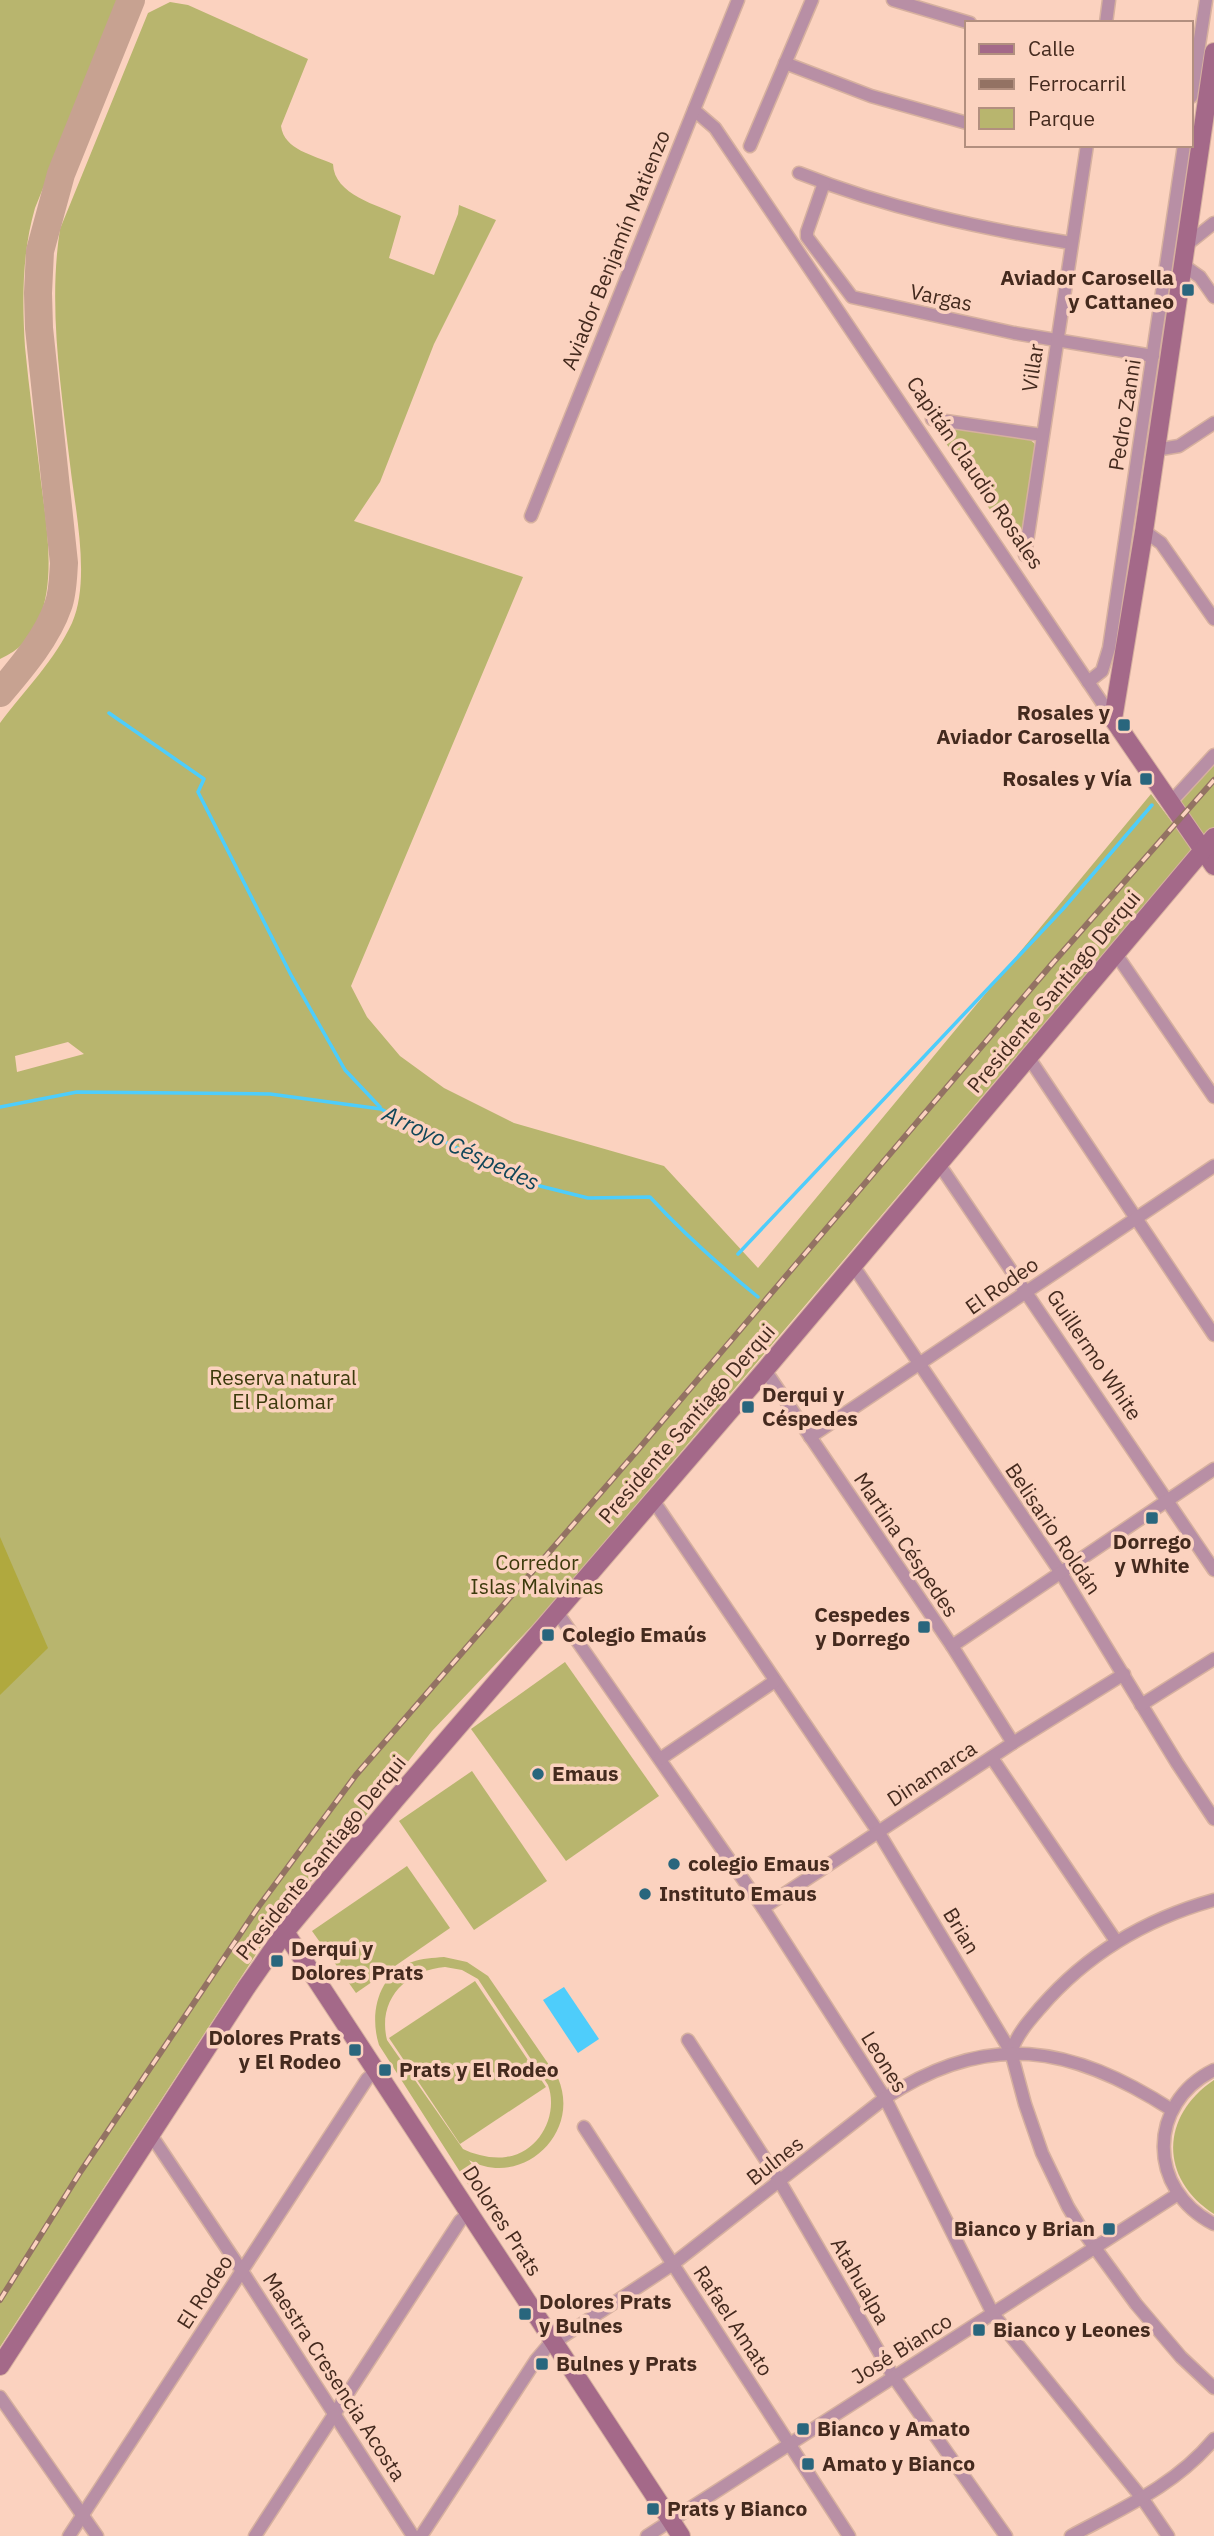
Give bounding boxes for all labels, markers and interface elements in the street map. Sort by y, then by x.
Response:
legend [965,21,1193,147]
text: Calle [1028,34,1075,62]
text: Ferrocarril [1028,69,1126,97]
text: Parque [1028,104,1095,132]
street label: Aviador Benjamín Matienzo [554,126,676,374]
place label: Aviador Carosella y Cattaneo [1000,263,1174,315]
street label: Vargas [907,277,975,317]
marker: Aviador Carosella y Cattaneo [1180,282,1196,298]
street label: Villar [1014,342,1050,394]
street label: Pedro Zanni [1101,357,1147,473]
street label: Capitán Claudio Rosales [901,371,1051,574]
place label: Rosales y Aviador Carosella [936,698,1111,750]
marker: Rosales y Aviador Carosella [1116,717,1132,733]
place label: Rosales y Vía [1002,764,1132,792]
marker: Rosales y Vía [1138,771,1154,787]
street label: Presidente Santiago Derqui [960,884,1146,1098]
water label: Arroyo Céspedes [377,1097,545,1196]
street label: El Rodeo [959,1250,1044,1321]
street label: Guillermo White [1041,1284,1149,1425]
street label: Presidente Santiago Derqui [592,1318,781,1529]
park label: Reserva natural El Palomar [209,1363,357,1415]
place label: Derqui y Céspedes [762,1380,858,1432]
marker: Derqui y Céspedes [740,1399,756,1415]
street label: Belisario Roldán [999,1457,1108,1600]
street label: Martina Céspedes [848,1466,966,1622]
marker: Dorrego y White [1144,1510,1160,1526]
place label: Dorrego y White [1113,1527,1191,1579]
park label: Corredor Islas Malvinas [470,1548,604,1600]
place label: Cespedes y Dorrego [814,1600,910,1652]
marker: Cespedes y Dorrego [916,1619,932,1635]
place label: Colegio Emaús [562,1620,707,1648]
marker: Colegio Emaús [540,1627,556,1643]
street label: Dinamarca [881,1734,982,1813]
street label: Presidente Santiago Derqui [229,1749,412,1966]
place label: Emaus [552,1759,619,1787]
marker: Emaus [530,1766,546,1782]
place label: colegio Emaus [688,1849,830,1877]
marker: colegio Emaus [666,1856,682,1872]
place label: Instituto Emaus [659,1879,817,1907]
marker: Instituto Emaus [637,1886,653,1902]
street label: Brian [937,1902,987,1959]
place label: Derqui y Dolores Prats [291,1934,424,1986]
marker: Derqui y Dolores Prats [269,1953,285,1969]
place label: Dolores Prats y El Rodeo [208,2023,341,2075]
street label: Leones [855,2026,915,2097]
marker: Dolores Prats y El Rodeo [347,2042,363,2058]
place label: Prats y El Rodeo [399,2055,559,2083]
marker: Prats y El Rodeo [377,2062,393,2078]
street label: Bulnes [740,2129,809,2191]
street label: Dolores Prats [457,2160,549,2281]
place label: Bianco y Brian [954,2214,1095,2242]
marker: Bianco y Brian [1101,2221,1117,2237]
street label: Atahualpa [825,2232,897,2329]
street label: El Rodeo [170,2249,239,2334]
street label: Rafael Amato [688,2260,780,2381]
street label: Maestra Cresencia Acosta [257,2267,413,2486]
place label: Dolores Prats y Bulnes [539,2287,672,2339]
marker: Dolores Prats y Bulnes [517,2306,533,2322]
street label: José Bianco [846,2306,957,2390]
place label: Bianco y Leones [993,2315,1151,2343]
marker: Bianco y Leones [971,2322,987,2338]
place label: Bulnes y Prats [556,2349,697,2377]
marker: Bulnes y Prats [534,2356,550,2372]
place label: Bianco y Amato [817,2414,970,2442]
marker: Bianco y Amato [795,2421,811,2437]
place label: Amato y Bianco [822,2449,975,2477]
marker: Amato y Bianco [800,2456,816,2472]
place label: Prats y Bianco [667,2494,808,2522]
marker: Prats y Bianco [645,2501,661,2517]

